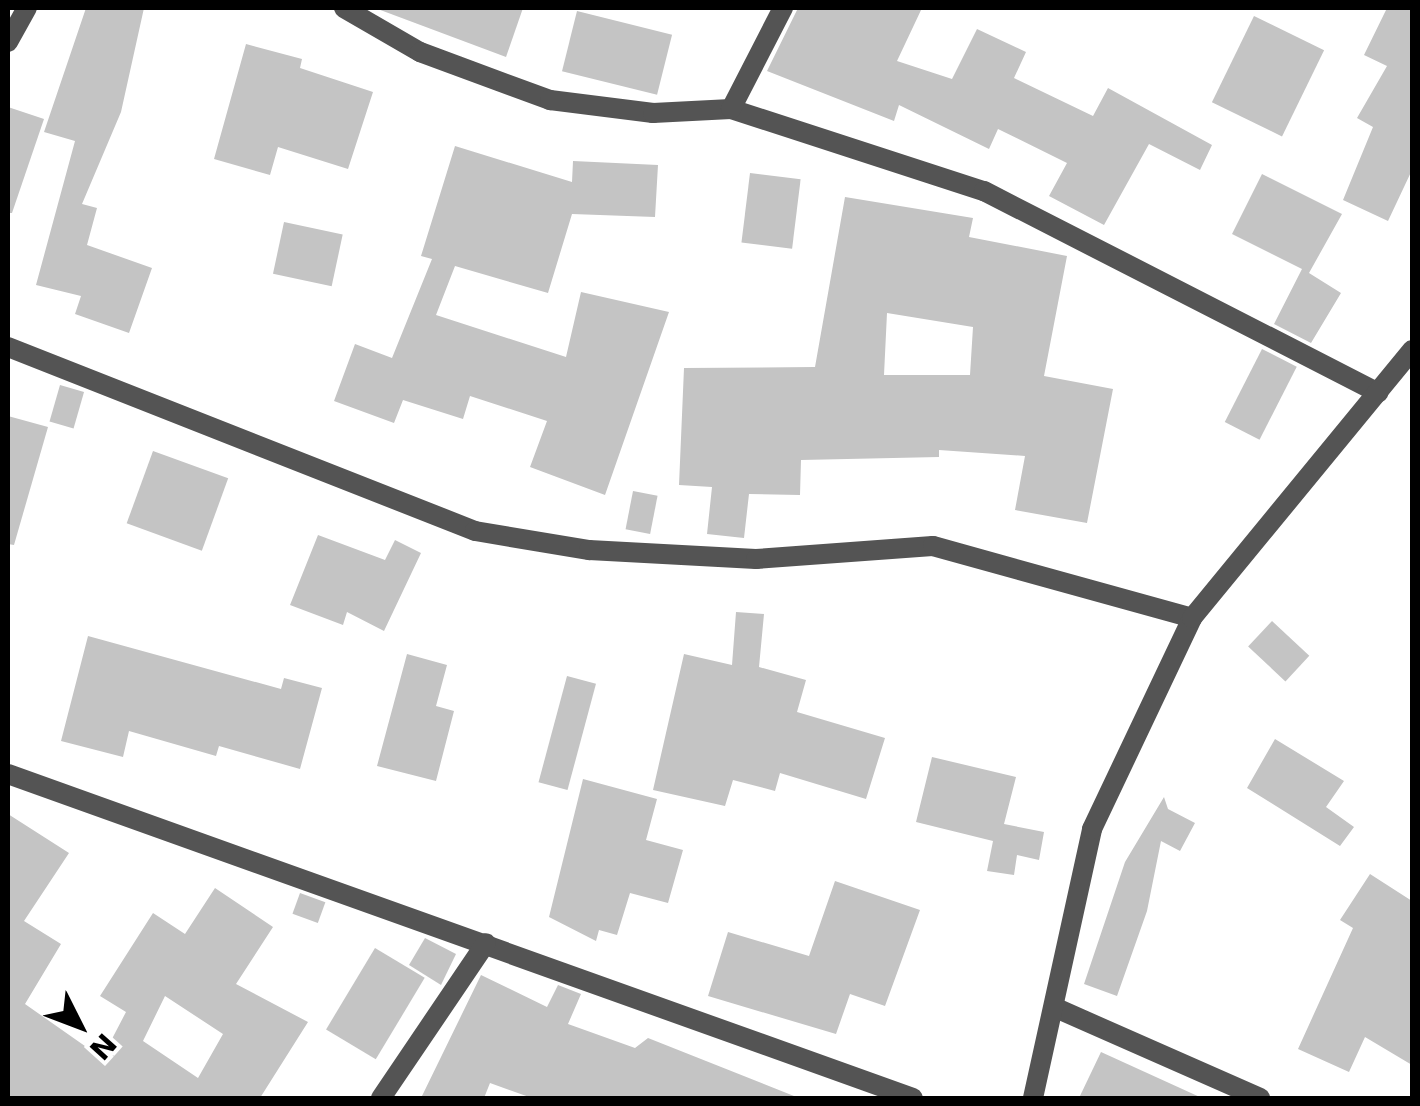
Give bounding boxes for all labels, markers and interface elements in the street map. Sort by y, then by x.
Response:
north arrow [30,976,130,1076]
text: N [83,1027,123,1066]

